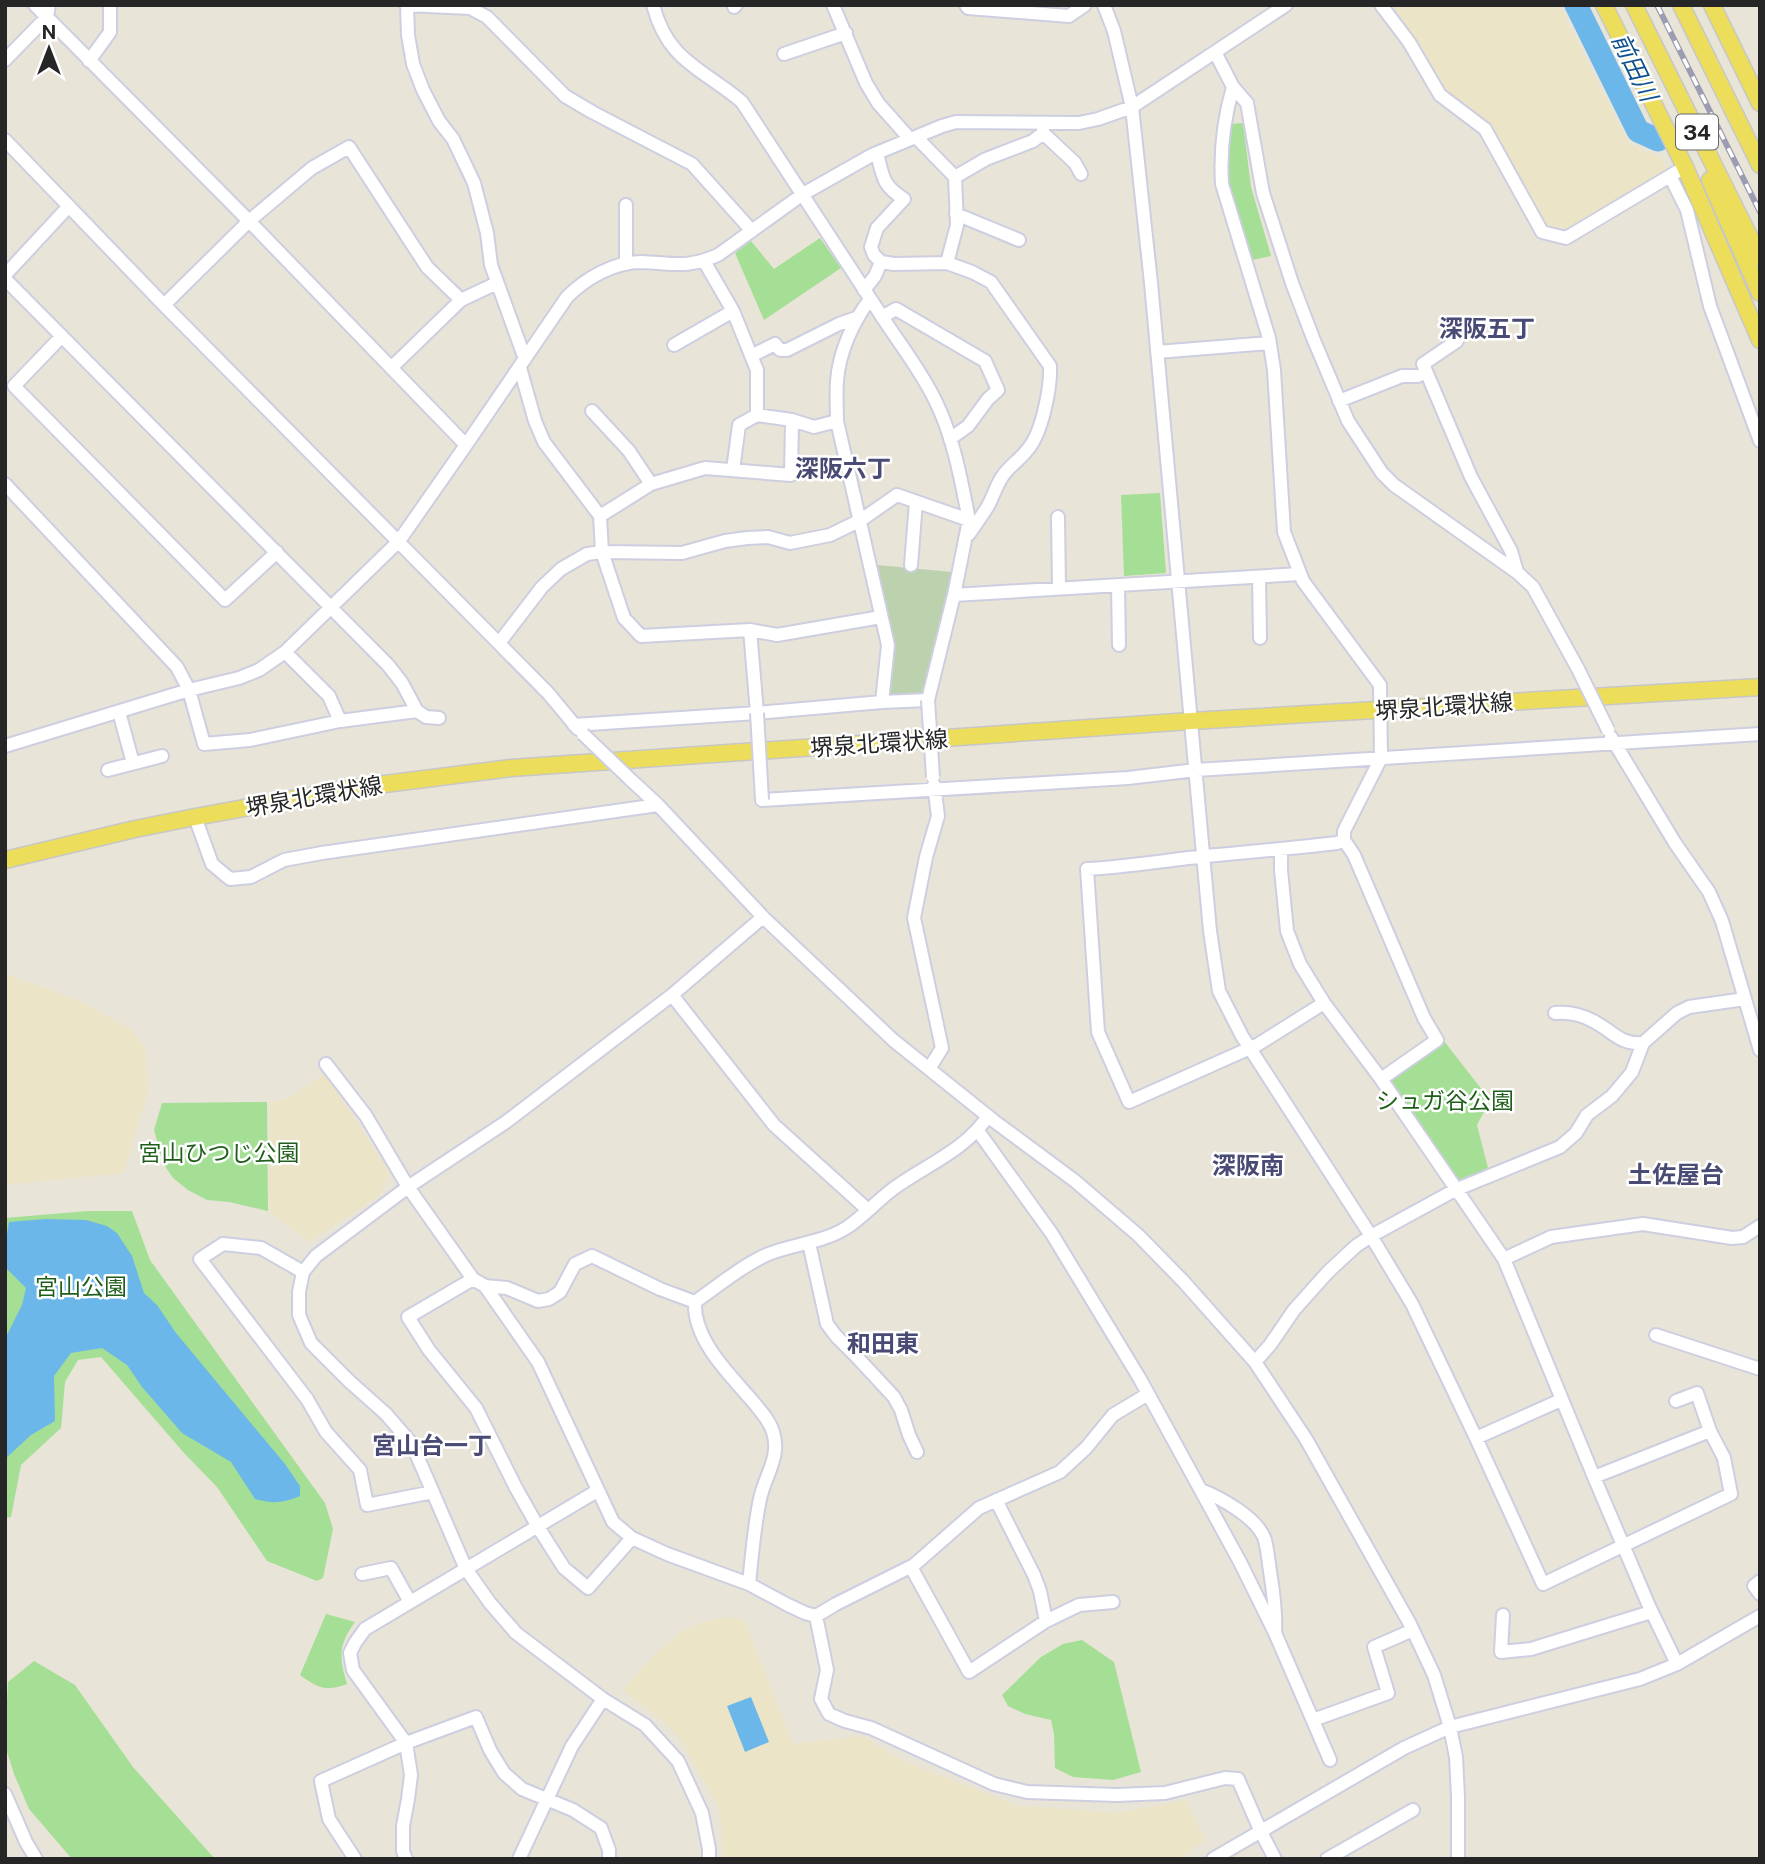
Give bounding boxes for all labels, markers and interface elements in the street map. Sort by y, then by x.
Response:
north arrow [14,14,84,84]
text: N [42,21,56,43]
water label: 前田川 [1607,29,1665,108]
road number: 34 [1676,114,1718,150]
district label: 深阪五丁 [1439,314,1535,342]
district label: 深阪六丁 [795,454,891,482]
street label: 堺泉北環状線 [1374,688,1514,724]
street label: 堺泉北環状線 [809,725,949,761]
street label: 堺泉北環状線 [244,771,384,821]
park label: シュガ谷公園 [1376,1087,1514,1114]
park label: 宮山ひつじ公園 [139,1139,300,1166]
district label: 深阪南 [1212,1151,1284,1179]
district label: 土佐屋台 [1628,1160,1724,1188]
park label: 宮山公園 [35,1273,127,1300]
district label: 和田東 [847,1329,919,1357]
district label: 宮山台一丁 [372,1431,492,1459]

